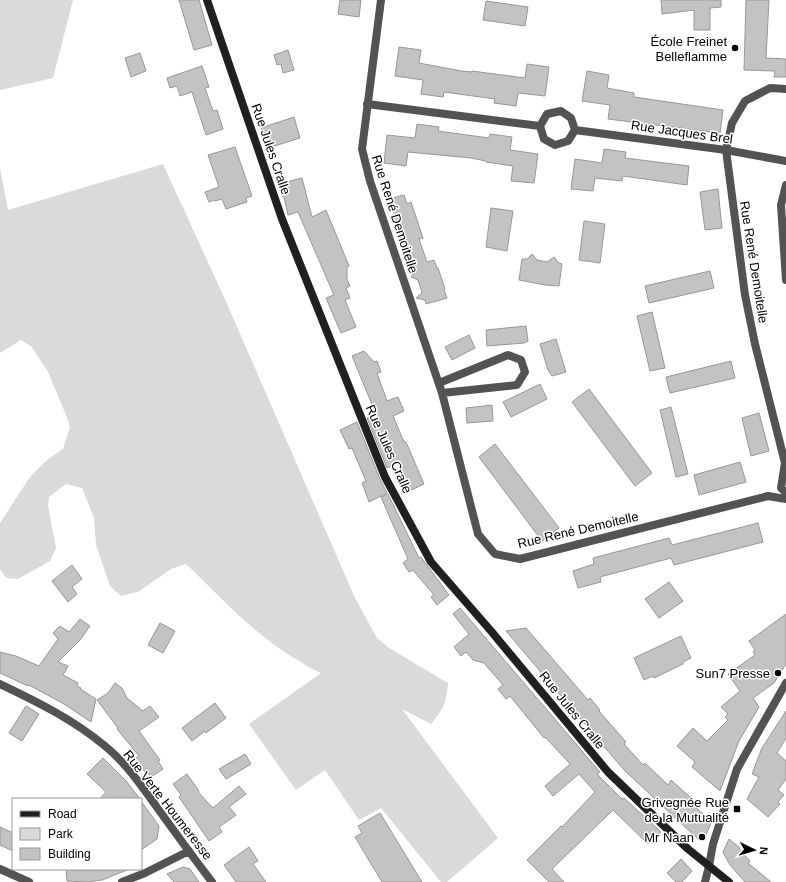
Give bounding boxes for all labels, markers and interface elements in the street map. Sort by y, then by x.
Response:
place label: École Freinet Belleflamme [650,34,727,64]
marker: École Freinet Belleflamme [730,43,740,53]
street label: Rue Jules Cralle [248,101,294,197]
street label: Rue Jacques Brel [630,117,734,147]
street label: Rue René Demoitelle [369,153,421,275]
street label: Rue René Demoitelle [737,200,771,324]
street label: Rue Jules Cralle [363,402,415,496]
street label: Rue René Demoitelle [516,509,640,551]
place label: Sun7 Presse [696,666,770,681]
street label: Rue Jules Cralle [536,668,608,752]
marker: Sun7 Presse [773,668,783,678]
street label: Rue Verte Houmeresse [120,747,216,863]
place label: Grivegnée Rue de la Mutualité [642,795,729,825]
legend [12,798,142,870]
marker: Grivegnée Rue de la Mutualité [732,804,742,814]
text: Road [48,807,77,821]
text: Park [48,827,74,841]
place label: Mr Naan [644,830,694,845]
north arrow [734,830,774,870]
marker: Mr Naan [697,832,707,842]
text: N [758,846,770,855]
text: Building [48,847,91,861]

